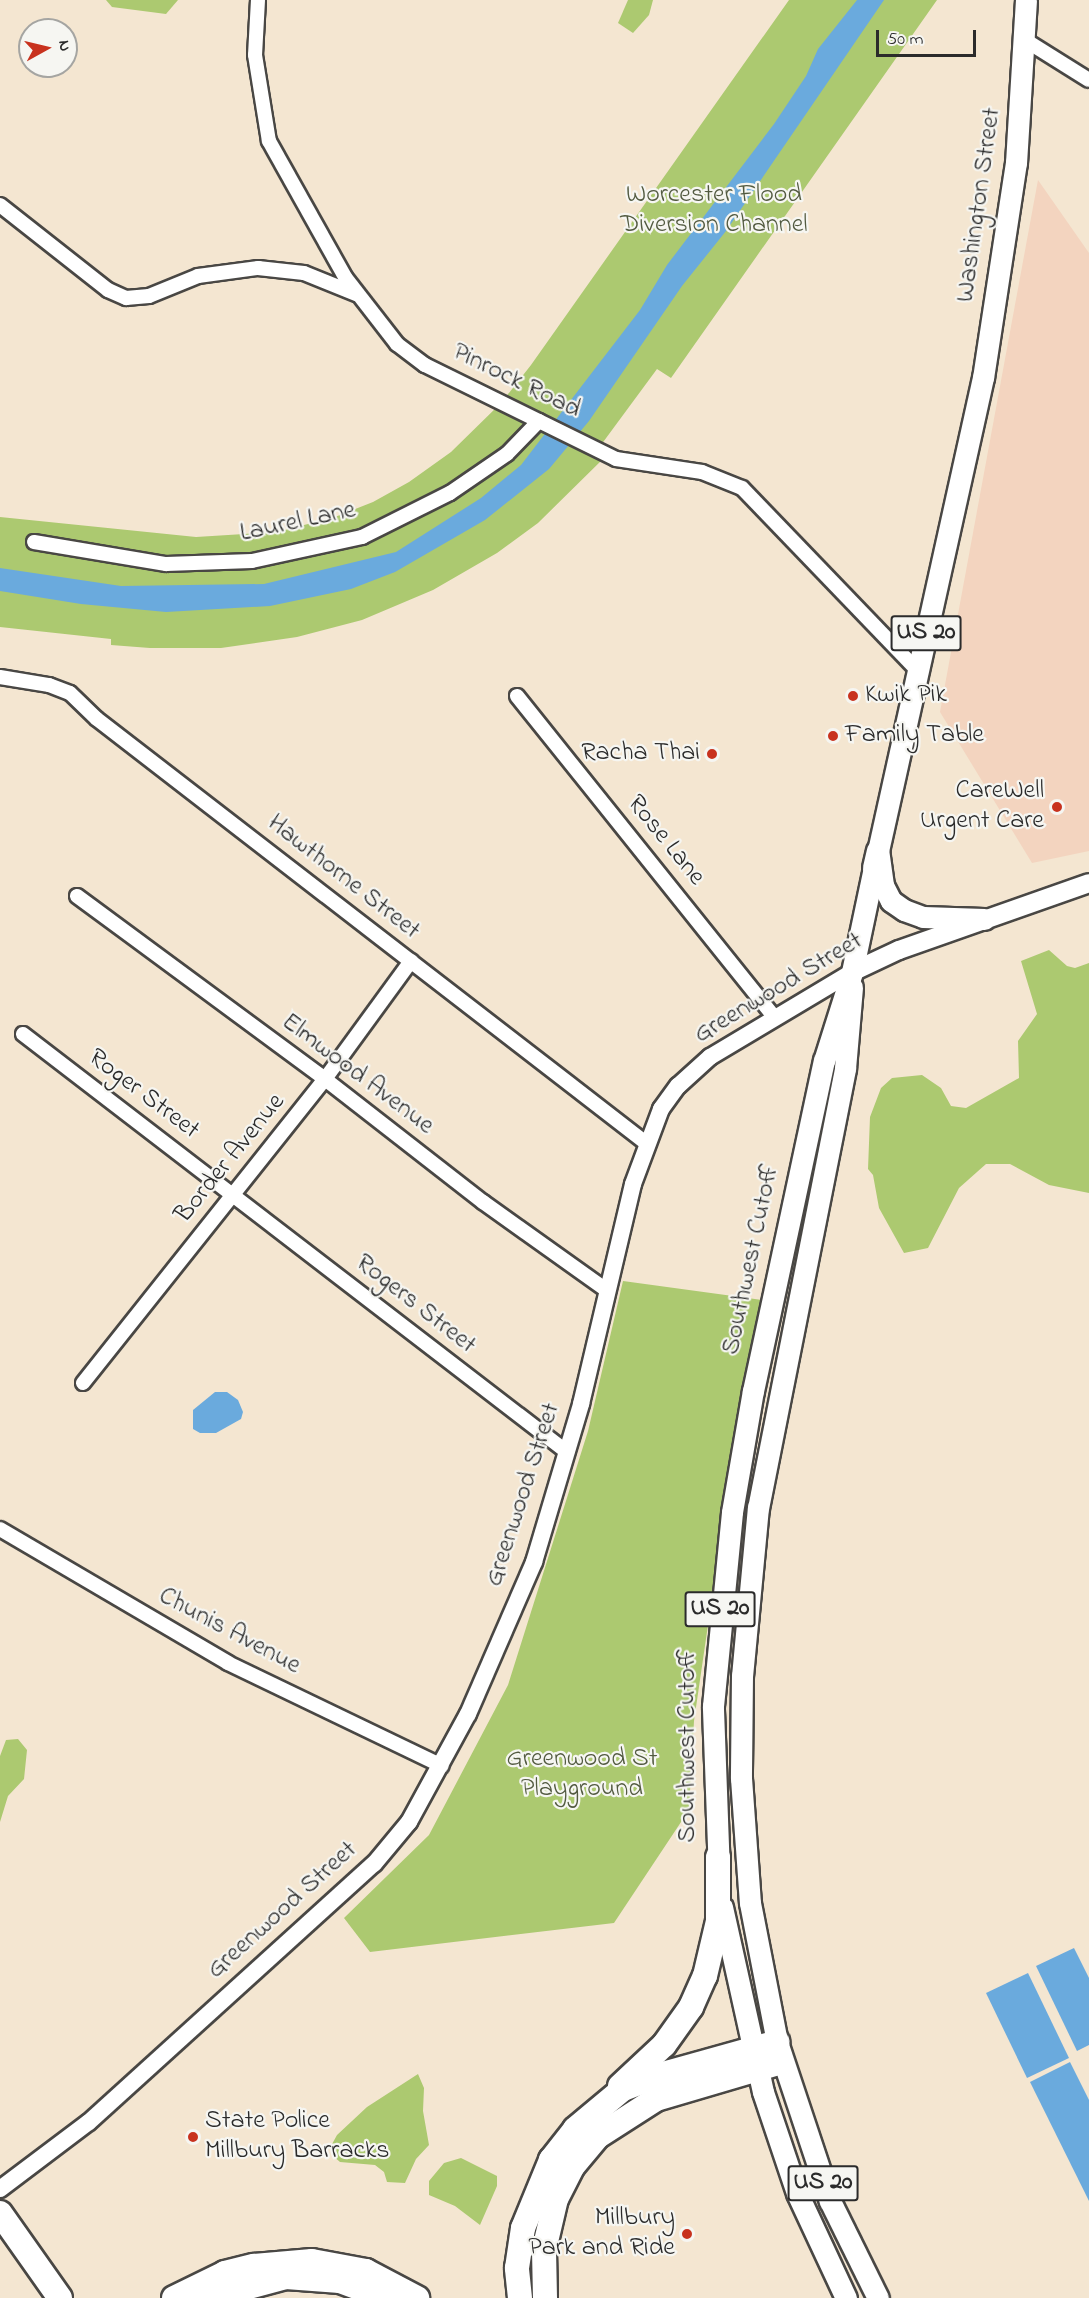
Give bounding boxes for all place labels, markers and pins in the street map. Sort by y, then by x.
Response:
place label: Kwik Pik [865,680,947,712]
marker: Kwik Pik [846,689,860,703]
place label: Family Table [845,720,984,752]
marker: Family Table [826,729,840,743]
place label: Racha Thai [581,738,700,770]
marker: Racha Thai [705,747,719,761]
place label: CareWell Urgent Care [920,776,1044,838]
marker: CareWell Urgent Care [1048,798,1066,816]
place label: State Police Millbury Barracks [205,2106,390,2168]
marker: State Police Millbury Barracks [186,2130,200,2144]
place label: Millbury Park and Ride [528,2203,675,2264]
marker: Millbury Park and Ride [680,2227,694,2241]

